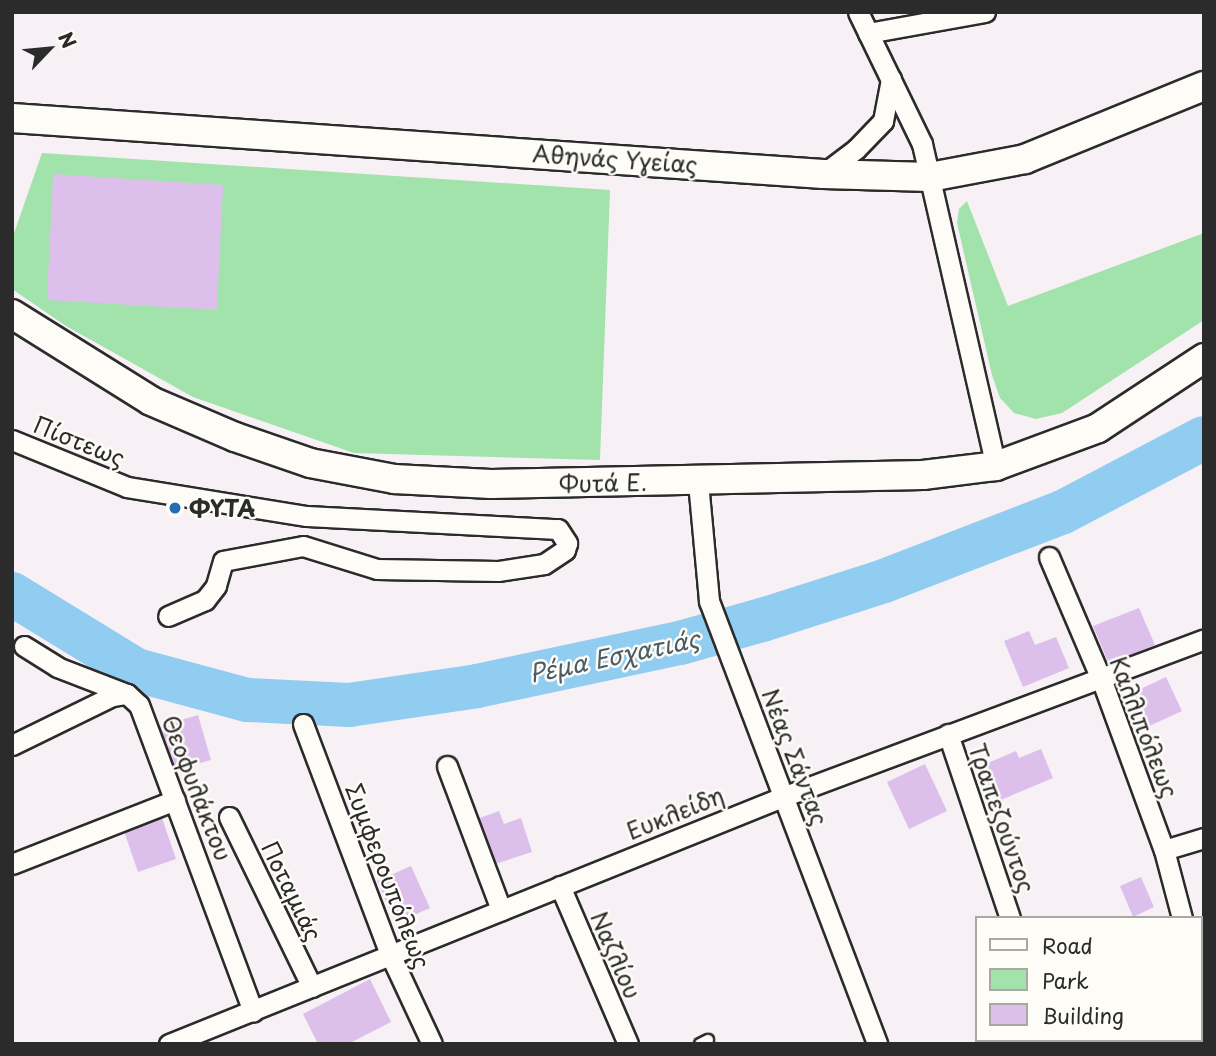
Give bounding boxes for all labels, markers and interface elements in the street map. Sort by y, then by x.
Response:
north arrow [14,14,84,84]
text: N [52,27,84,53]
street label: Αθηνάς Υγείας [531,139,699,179]
street label: Πίστεως [29,410,129,472]
street label: Φυτά Ε. [559,468,647,498]
place label: ΦΥΤΑ [189,494,256,522]
marker: ΦΥΤΑ [167,500,183,516]
water label: Ρέμα Εσχατιάς [526,624,702,688]
street label: Καλλιπόλεως [1104,652,1184,802]
street label: Νέας Σάντας [756,685,834,829]
street label: Θεοφυλάκτου [157,711,237,865]
street label: Τραπεζούντος [964,740,1040,896]
street label: Συμφερουπόλεως [340,780,436,972]
street label: Ευκλείδη [622,781,728,845]
street label: Ποταμιάς [256,837,328,945]
street label: Ναζλίου [585,907,647,1003]
legend [974,916,1202,1042]
text: Road [1042,929,1093,961]
text: Park [1042,964,1089,996]
text: Building [1042,999,1124,1031]

